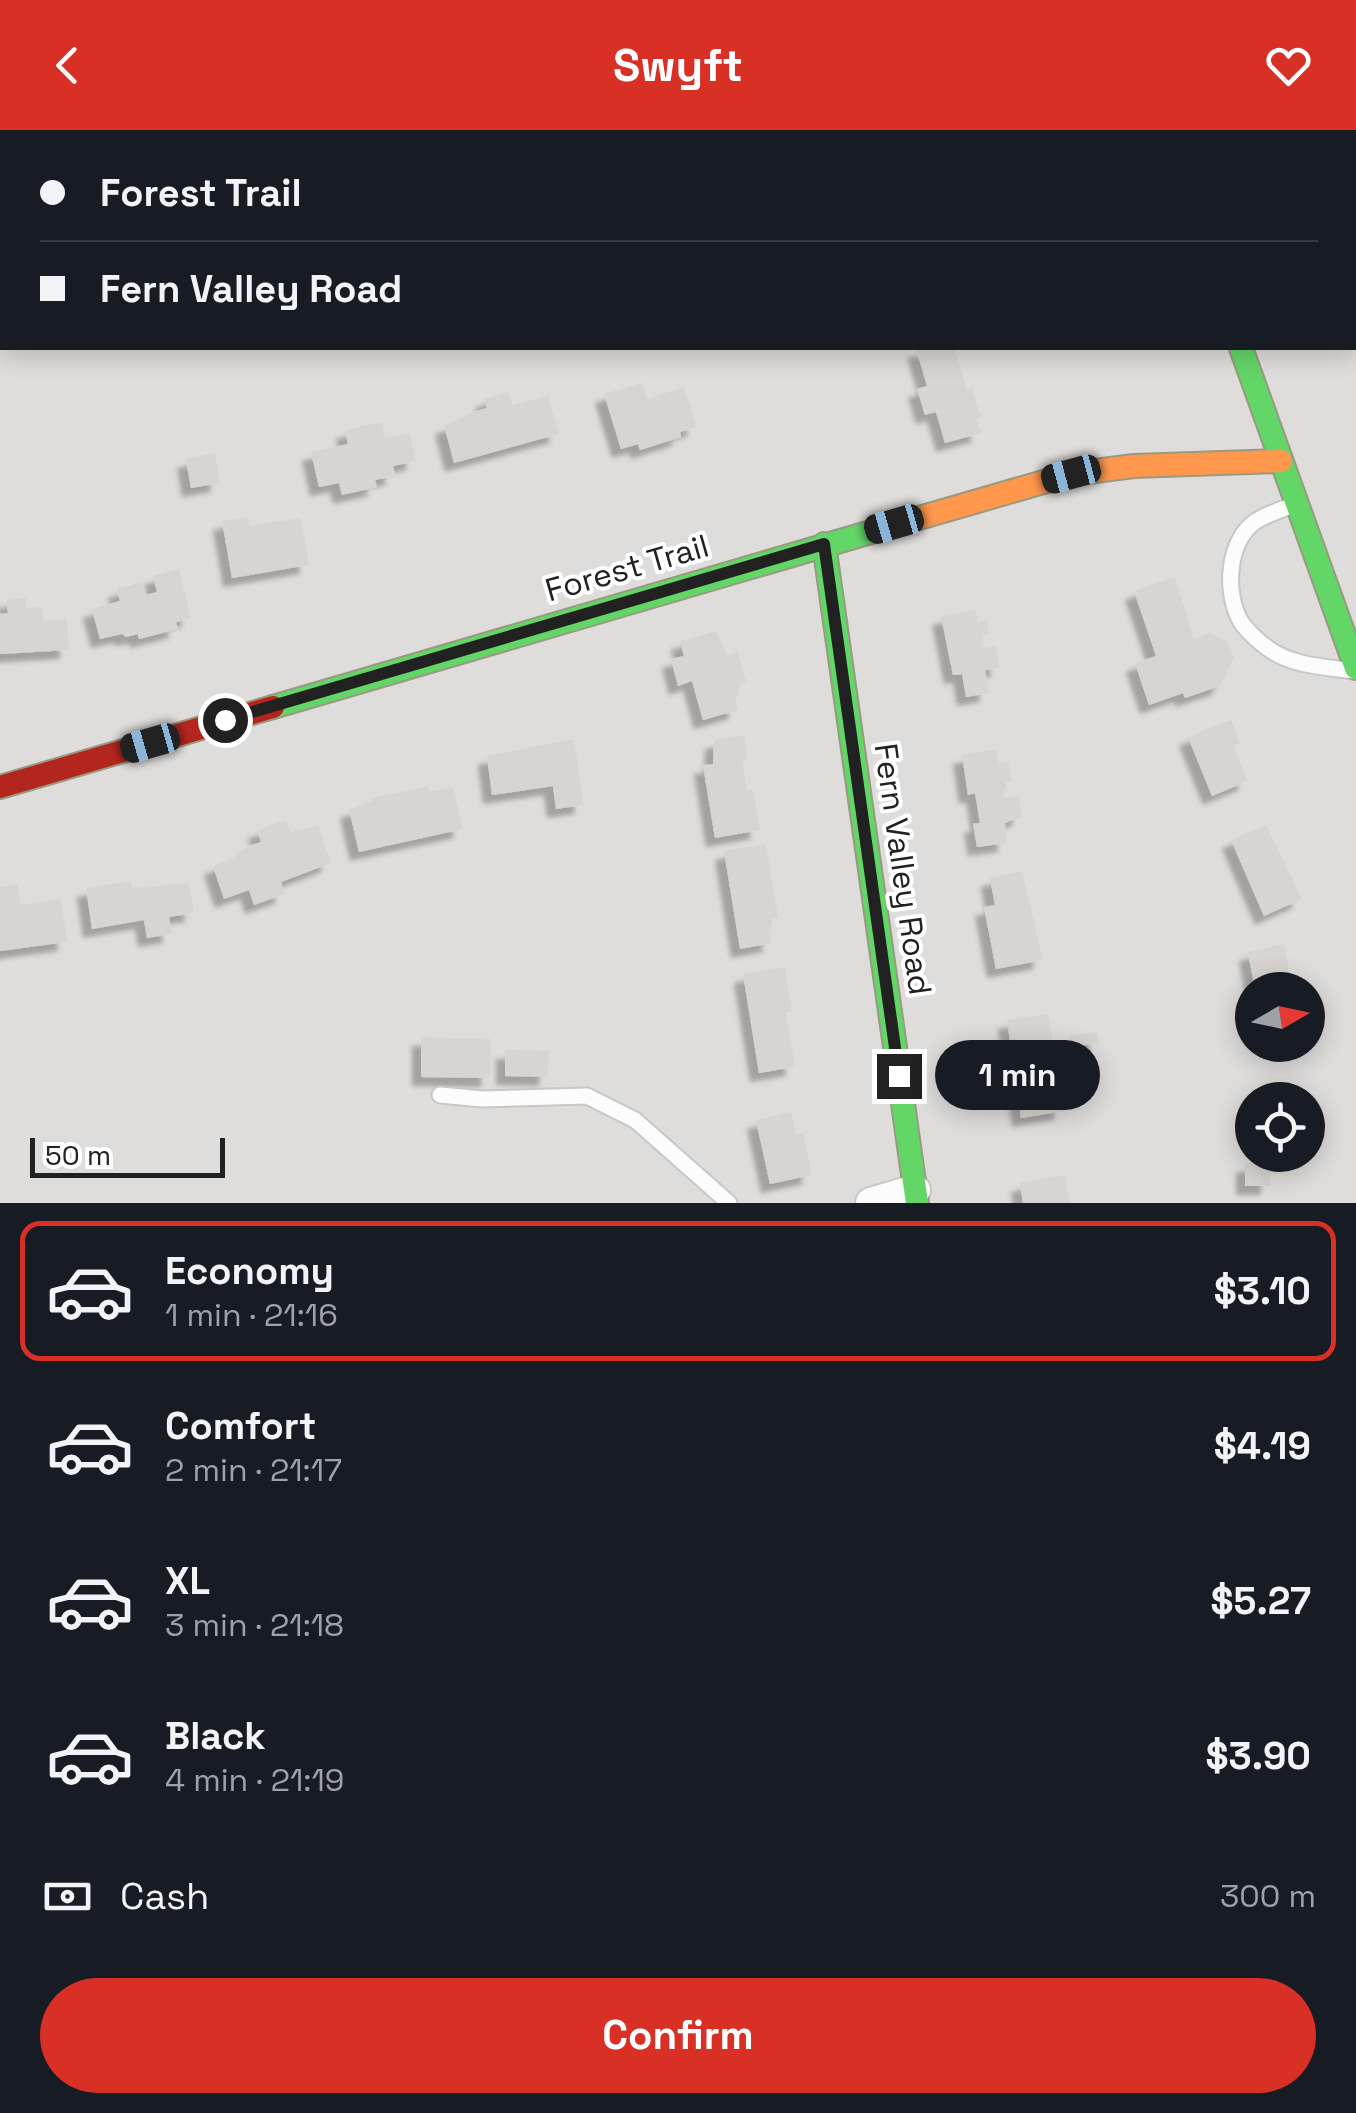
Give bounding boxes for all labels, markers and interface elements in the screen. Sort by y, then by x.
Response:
text: Swyft [613,37,743,94]
icon: back [40,38,95,93]
icon: heart [1261,38,1316,93]
text: Forest Trail [100,169,302,217]
text: Fern Valley Road [100,265,402,313]
car [1038,452,1104,496]
car [861,501,927,547]
street label: Forest Trail [541,526,713,610]
route start [203,698,248,743]
car [117,720,183,766]
street label: Fern Valley Road [866,741,940,997]
north arrow [1235,972,1325,1062]
map controls [1235,972,1325,1172]
callout: 1 min [934,1041,1099,1111]
route end [877,1054,922,1099]
text: 1 min [978,1055,1057,1095]
button: locate [1235,1082,1325,1172]
scale bar [30,1133,225,1178]
text: 50 m [45,1137,111,1173]
icon: car [45,1246,135,1336]
text: Economy [165,1247,334,1295]
text: $3.10 [1214,1267,1311,1315]
text: 1 min · 21:16 [165,1295,338,1335]
icon: car [45,1401,135,1491]
text: Comfort [165,1402,316,1450]
text: $4.19 [1214,1422,1311,1470]
text: 2 min · 21:17 [165,1450,342,1490]
icon: car [45,1556,135,1646]
text: XL [165,1557,210,1605]
text: $5.27 [1211,1577,1311,1625]
text: 3 min · 21:18 [165,1605,344,1645]
icon: car [45,1711,135,1801]
text: Black [165,1712,266,1760]
text: $3.90 [1206,1732,1311,1780]
text: 4 min · 21:19 [165,1760,344,1800]
icon: cash [40,1869,95,1924]
text: Cash [120,1872,209,1920]
text: 300 m [1220,1876,1316,1916]
button: Confirm [40,1978,1316,2093]

